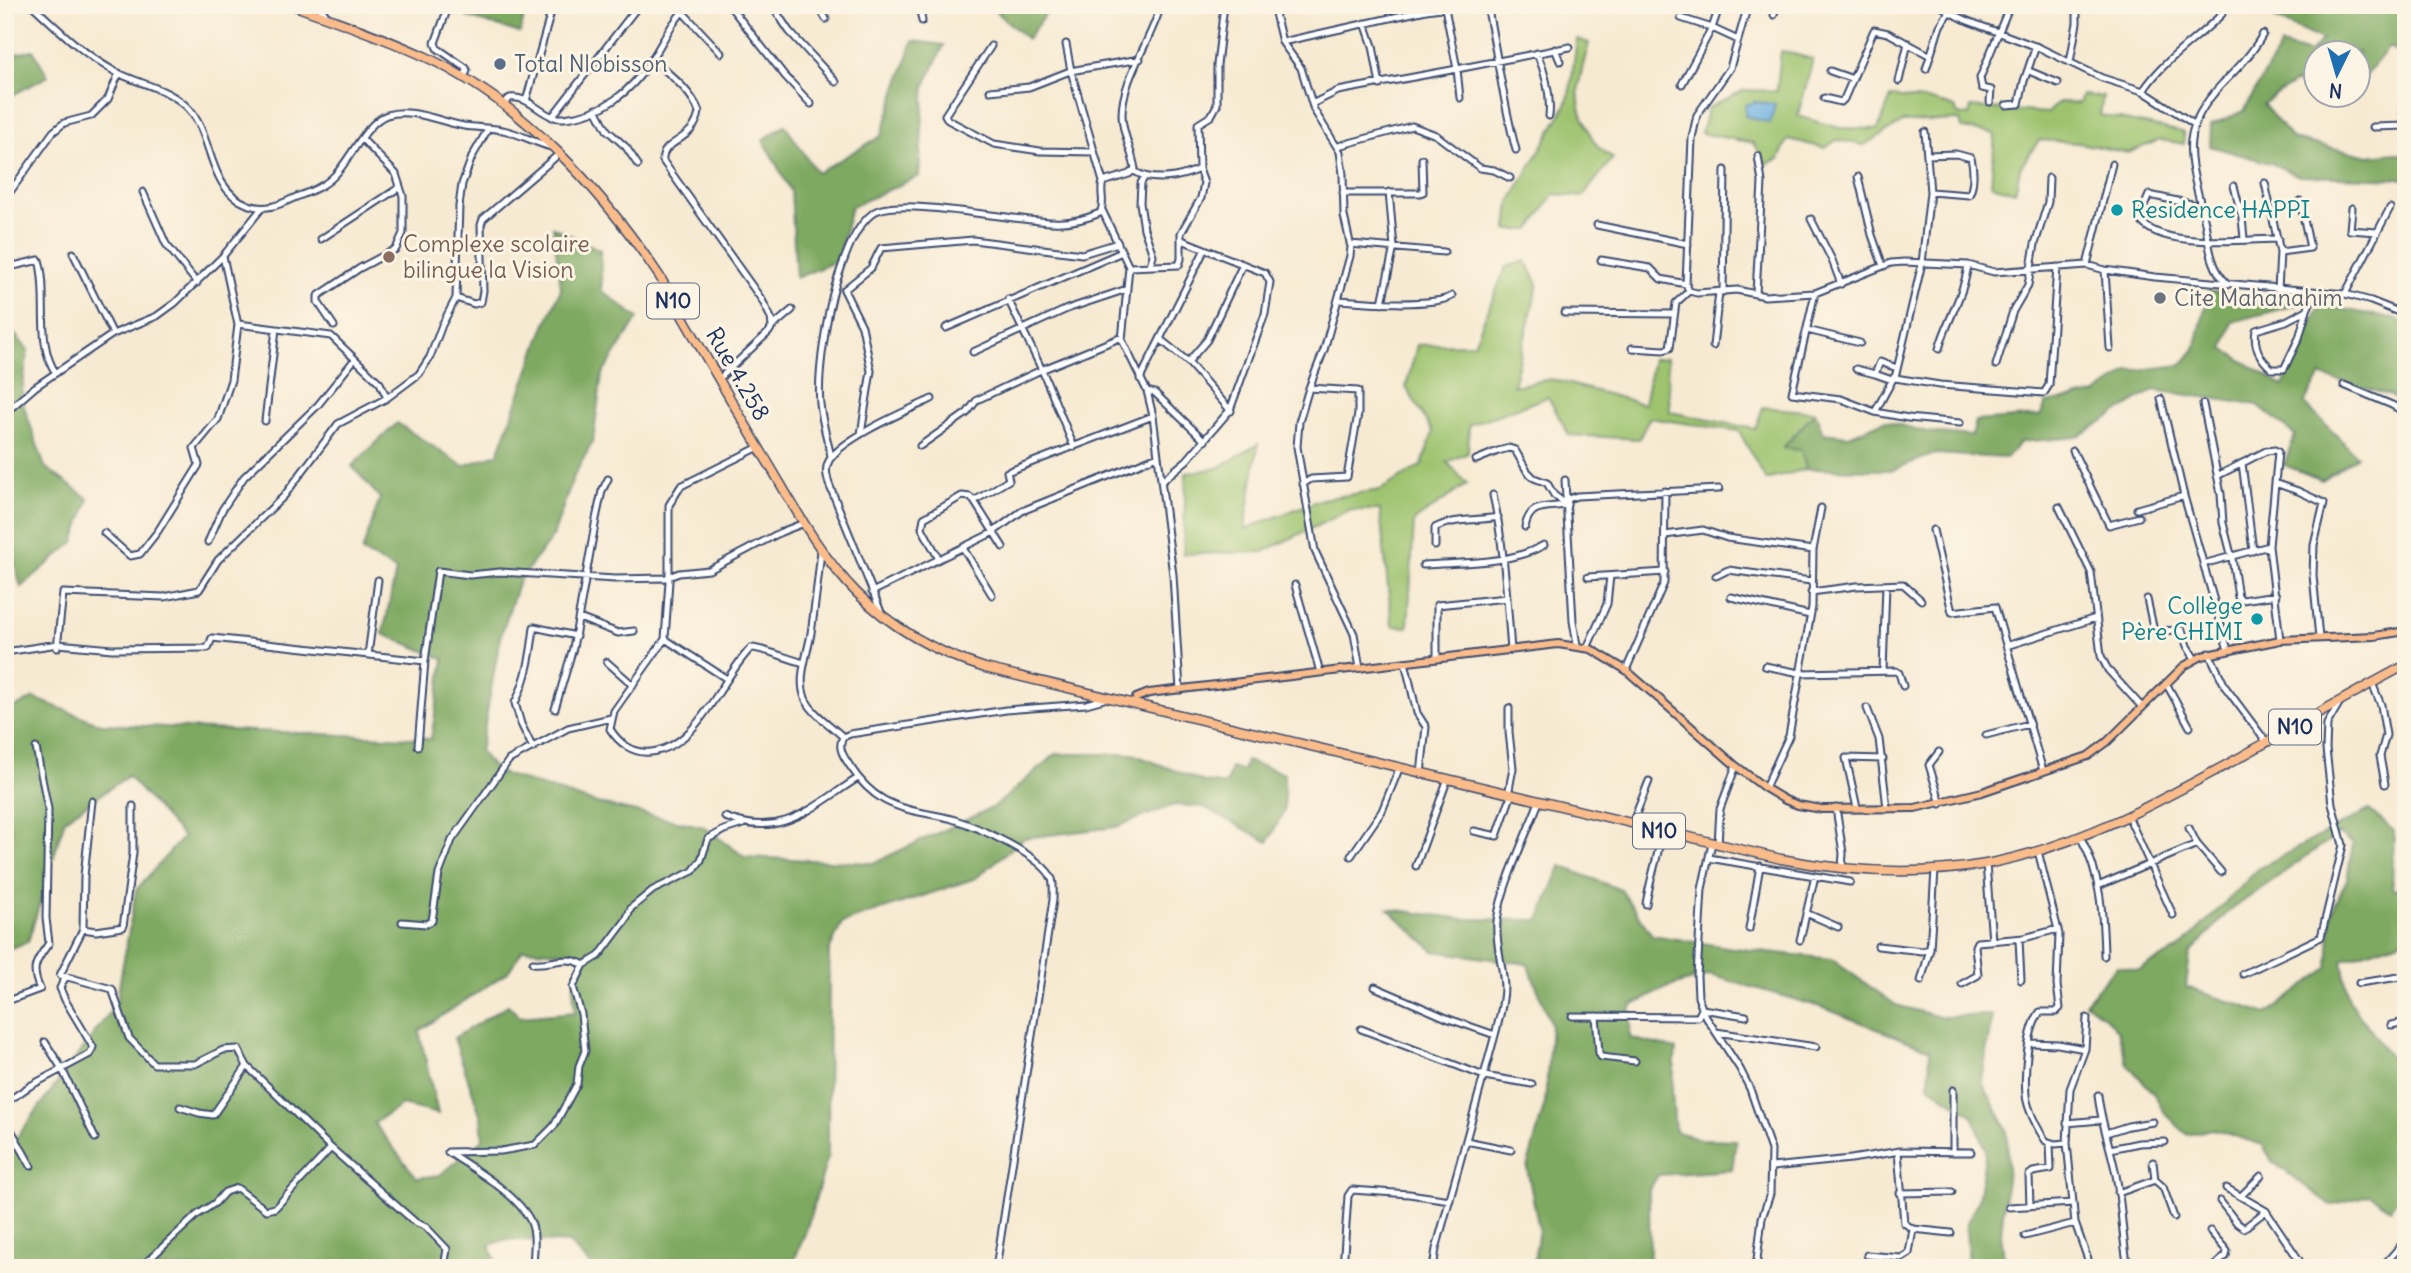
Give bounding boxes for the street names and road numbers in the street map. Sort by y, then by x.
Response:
road number: N10 [647,284,699,318]
street label: Rue 4.258 [700,322,777,426]
road number: N10 [2269,710,2321,744]
road number: N10 [1633,814,1685,848]

